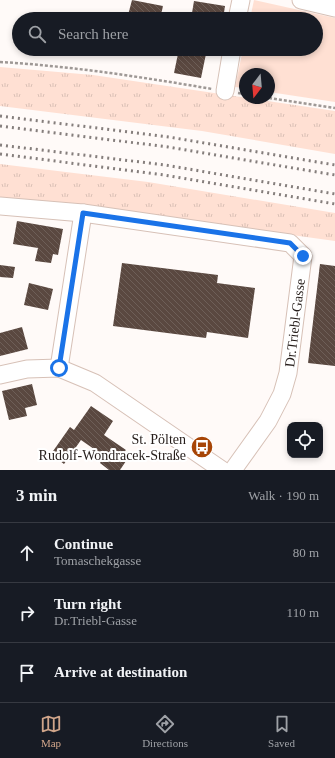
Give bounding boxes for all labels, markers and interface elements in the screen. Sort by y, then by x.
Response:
search box [12,12,323,56]
icon: search [26,23,48,45]
text: Search here [58,26,128,42]
north arrow [239,68,275,104]
route end [294,247,312,265]
street label: Dr.Triebl-Gasse [282,278,308,368]
route start [50,359,68,377]
map controls [287,422,323,458]
button: locate [287,422,323,458]
place label: St. Pölten Rudolf-Wondracek-Straße [39,432,186,463]
bus stop icon: St. Pölten Rudolf-Wondracek-Straße [189,434,215,460]
text: 3 min [16,486,57,505]
text: Walk · 190 m [248,488,319,503]
text: Continue [54,536,113,552]
icon: ahead [16,542,38,564]
text: 80 m [293,545,319,560]
text: Tomaschekgasse [54,553,141,568]
text: Turn right [54,596,121,612]
icon: right [16,602,38,624]
text: 110 m [287,605,319,620]
text: Dr.Triebl-Gasse [54,613,137,628]
icon: arrive [16,662,38,684]
text: Arrive at destination [54,664,187,680]
tab: Map [40,713,62,749]
tab: Directions [142,713,188,749]
tab: Saved [268,713,295,749]

